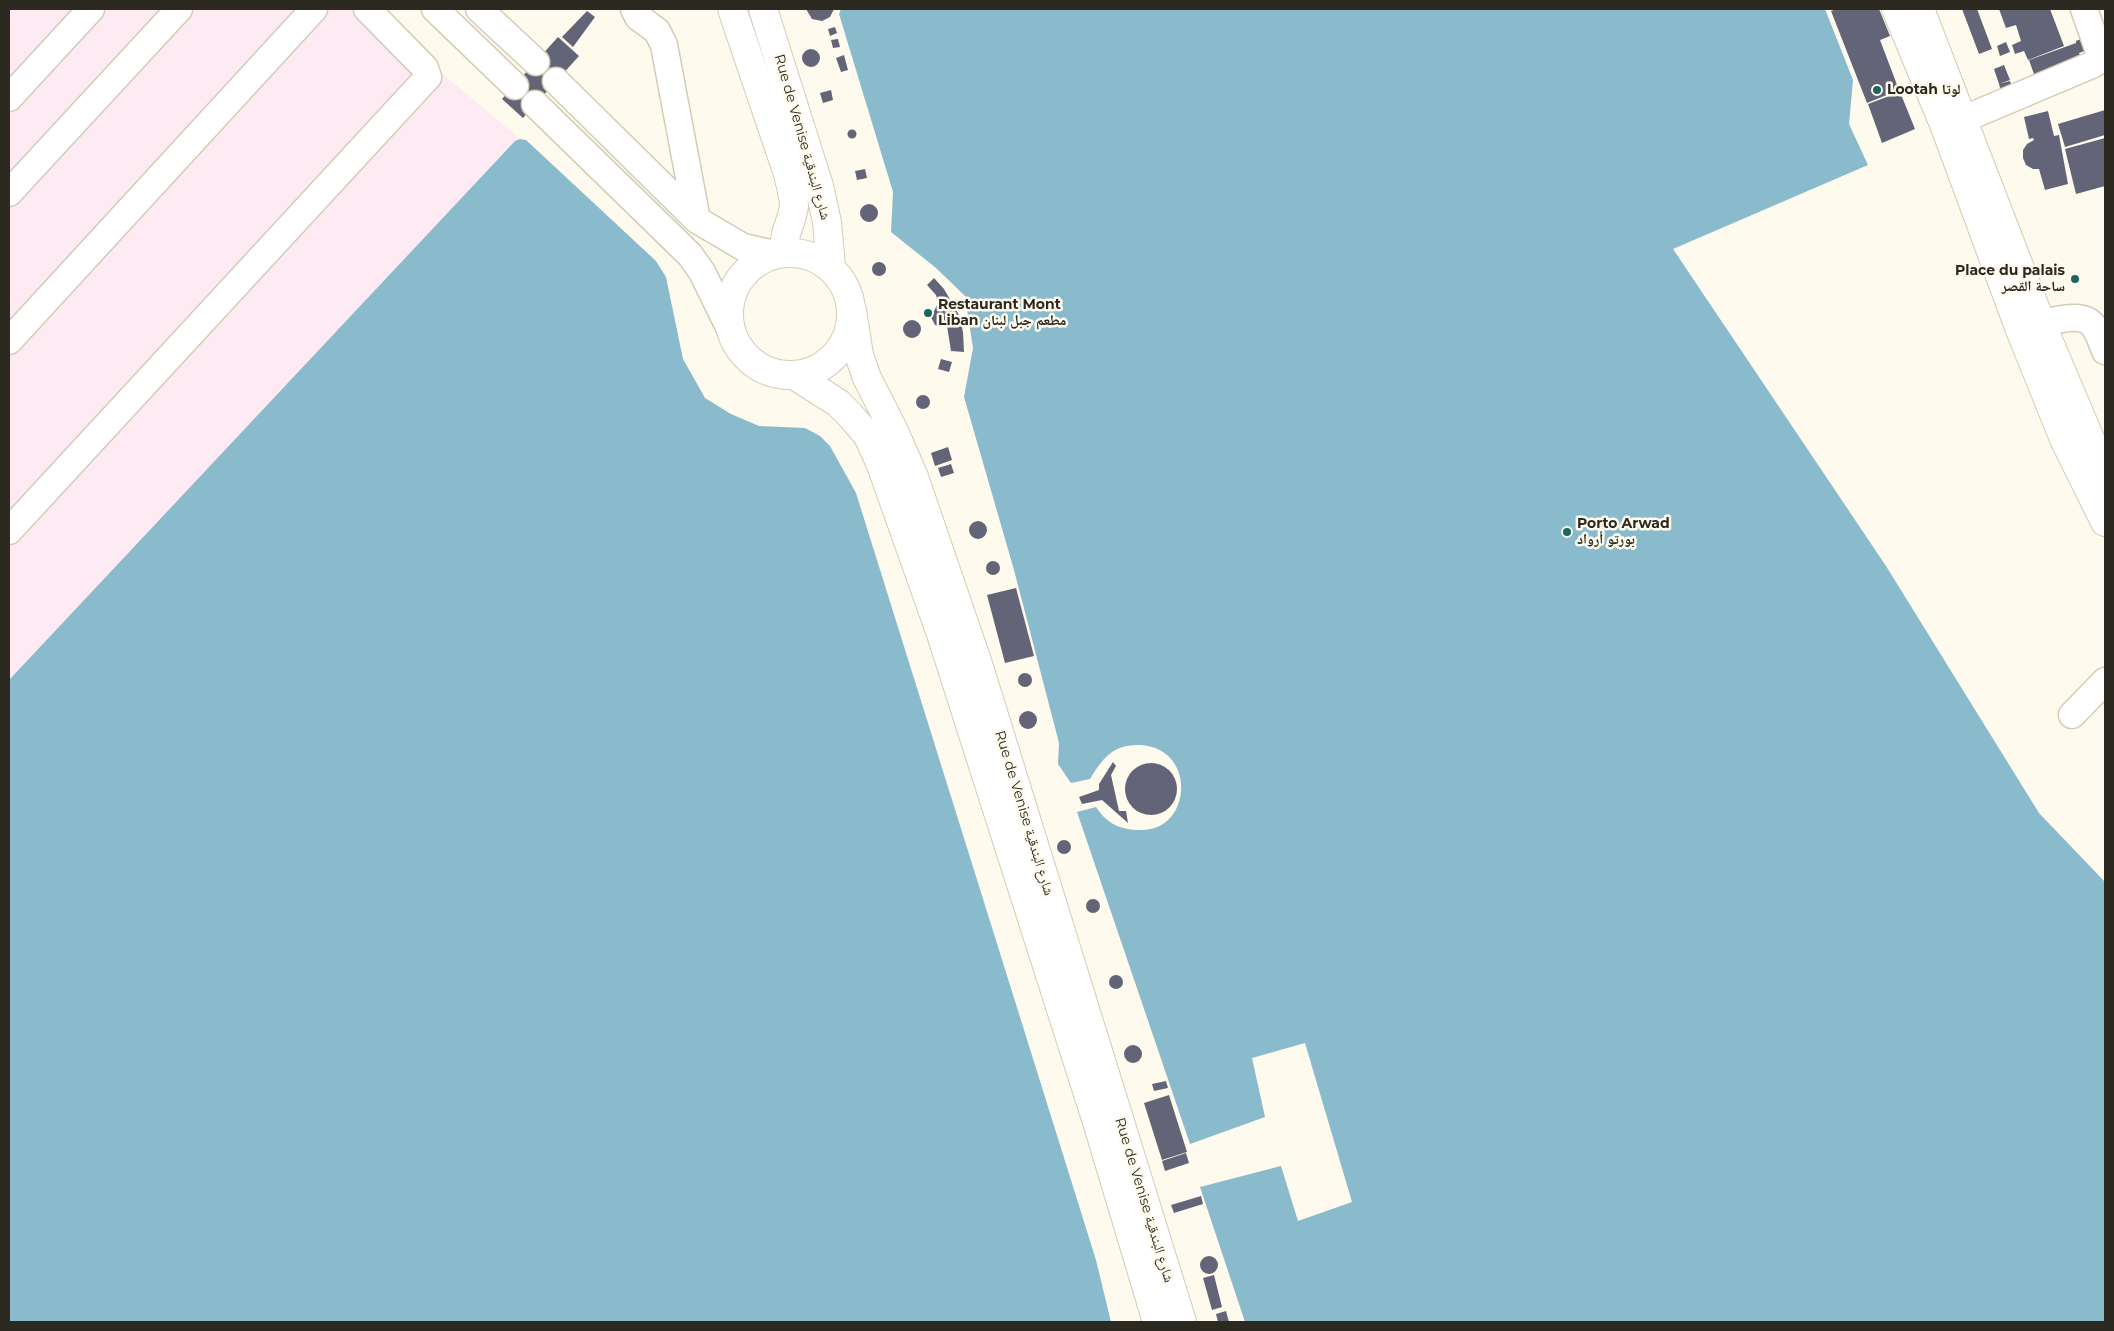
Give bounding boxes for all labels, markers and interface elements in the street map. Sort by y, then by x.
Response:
street label: Rue de Venise شارع البندقية [770,52,834,222]
place label: Lootah لوتا [1887,82,1961,98]
marker: Lootah لوتا [1871,84,1883,96]
place label: Place du palais ساحة القصر [1955,263,2065,296]
marker: Place du palais ساحة القصر [2069,273,2081,285]
place label: Restaurant Mont Liban مطعم جبل لبنان [938,297,1066,330]
marker: Restaurant Mont Liban مطعم جبل لبنان [922,307,934,319]
place label: Porto Arwad بورتو أرواد [1577,516,1670,548]
marker: Porto Arwad بورتو أرواد [1561,526,1573,538]
street label: Rue de Venise شارع البندقية [991,729,1057,897]
street label: Rue de Venise شارع البندقية [1111,1116,1177,1284]

